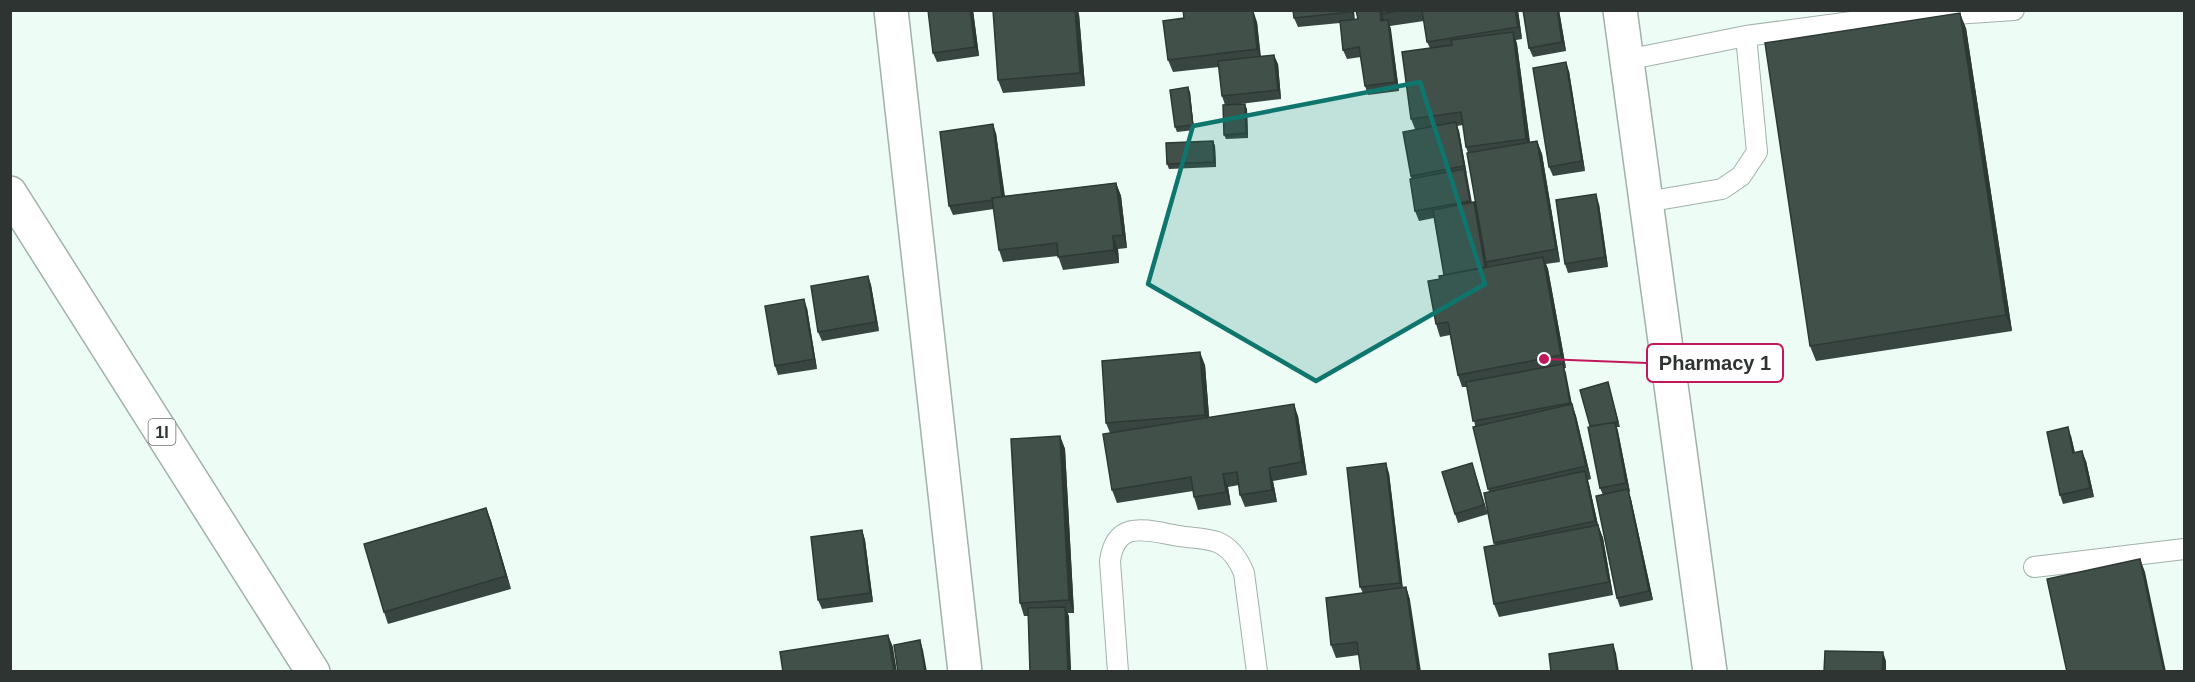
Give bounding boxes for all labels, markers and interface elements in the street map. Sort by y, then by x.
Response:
callout: Pharmacy 1 [1647,344,1783,382]
text: Pharmacy 1 [1659,352,1771,374]
road number: 1I [148,419,176,445]

